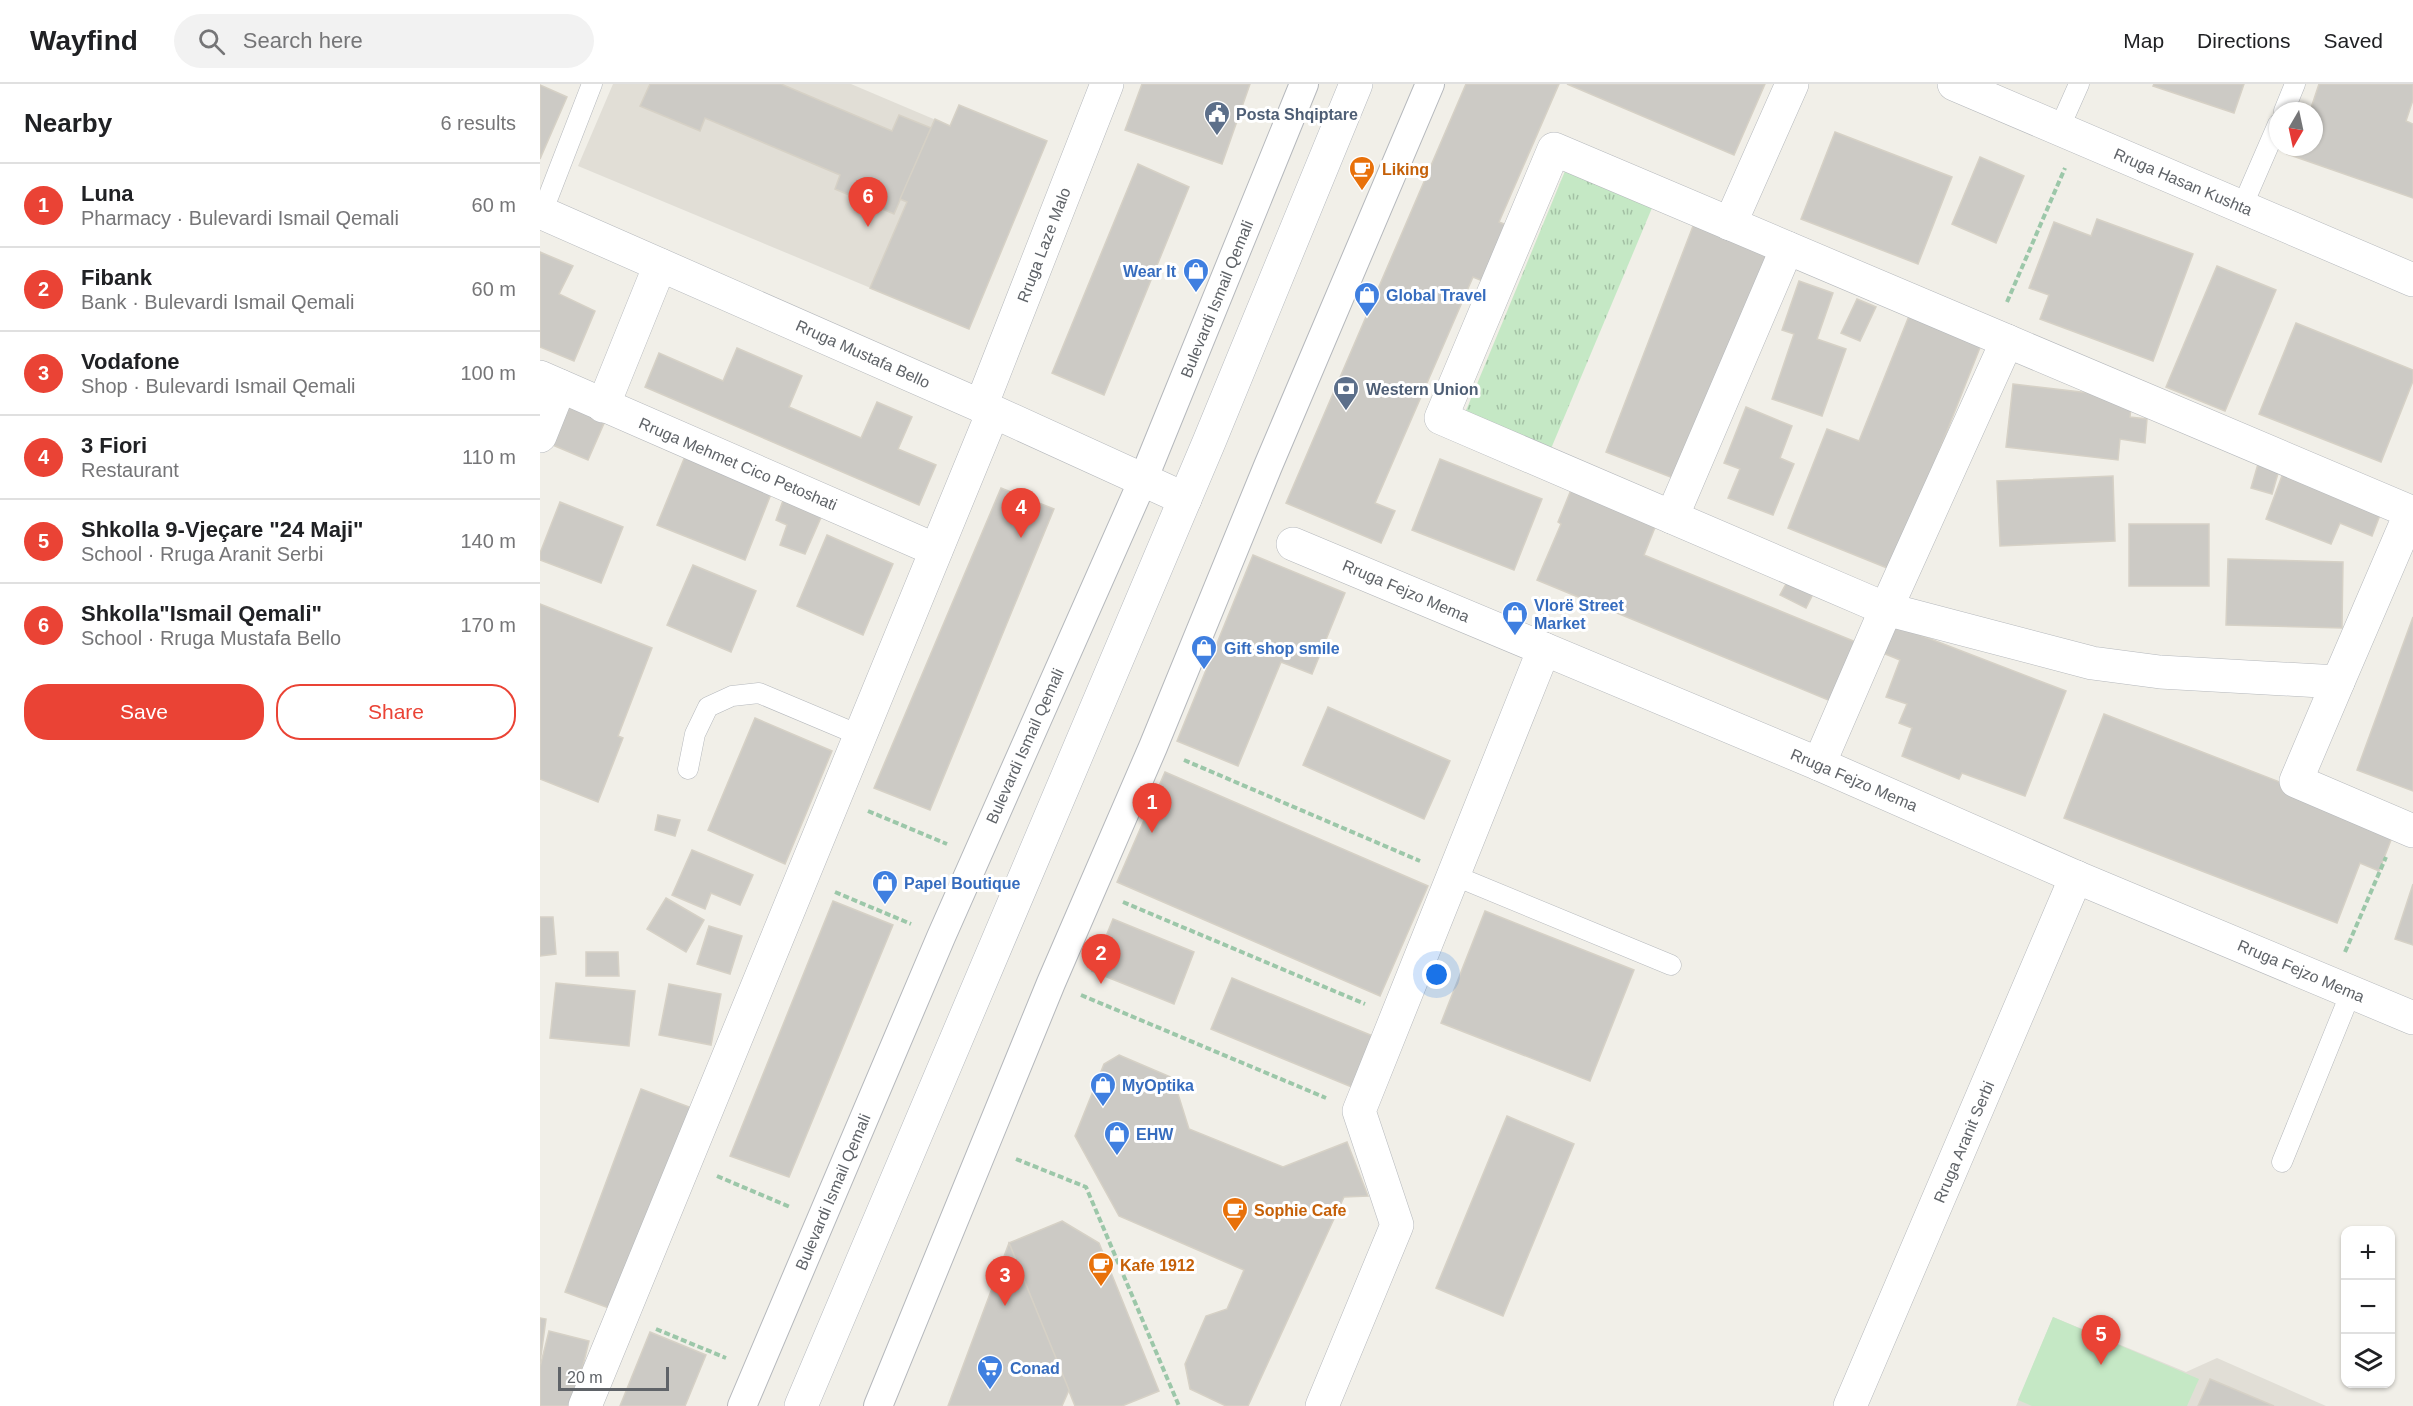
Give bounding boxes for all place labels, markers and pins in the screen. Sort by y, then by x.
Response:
public building icon: Posta Shqiptare [1202,99,1232,137]
place label: Posta Shqiptare [1236,106,1358,123]
cafe icon: Liking [1347,154,1377,192]
place label: Liking [1382,161,1429,178]
pin: 6 [848,178,888,227]
shop icon: Wear It [1181,256,1211,294]
place label: Wear It [1123,263,1177,280]
shop icon: Global Travel [1352,280,1382,318]
place label: Global Travel [1386,287,1486,304]
bank icon: Western Union [1331,374,1361,412]
place label: Western Union [1366,381,1479,398]
pin: 4 [1002,488,1040,538]
place label: Vlorë Street Market [1534,597,1624,632]
shop icon: Vlorë Street Market [1500,599,1530,637]
shop icon: Gift shop smile [1189,633,1219,671]
place label: Gift shop smile [1224,640,1340,657]
pin: 1 [1132,784,1172,833]
shop icon: Papel Boutique [870,868,900,906]
place label: Papel Boutique [904,875,1021,892]
pin: 2 [1082,934,1120,984]
shop icon: MyOptika [1088,1070,1118,1108]
place label: MyOptika [1122,1077,1194,1094]
shop icon: EHW [1102,1119,1132,1157]
place label: EHW [1136,1126,1174,1143]
cafe icon: Sophie Cafe [1220,1195,1250,1233]
place label: Sophie Cafe [1254,1202,1347,1219]
cafe icon: Kafe 1912 [1086,1250,1116,1288]
pin: 3 [986,1256,1024,1306]
place label: Kafe 1912 [1120,1257,1195,1274]
pin: 5 [2082,1316,2120,1365]
supermarket icon: Conad [975,1353,1005,1391]
place label: Conad [1010,1360,1060,1377]

